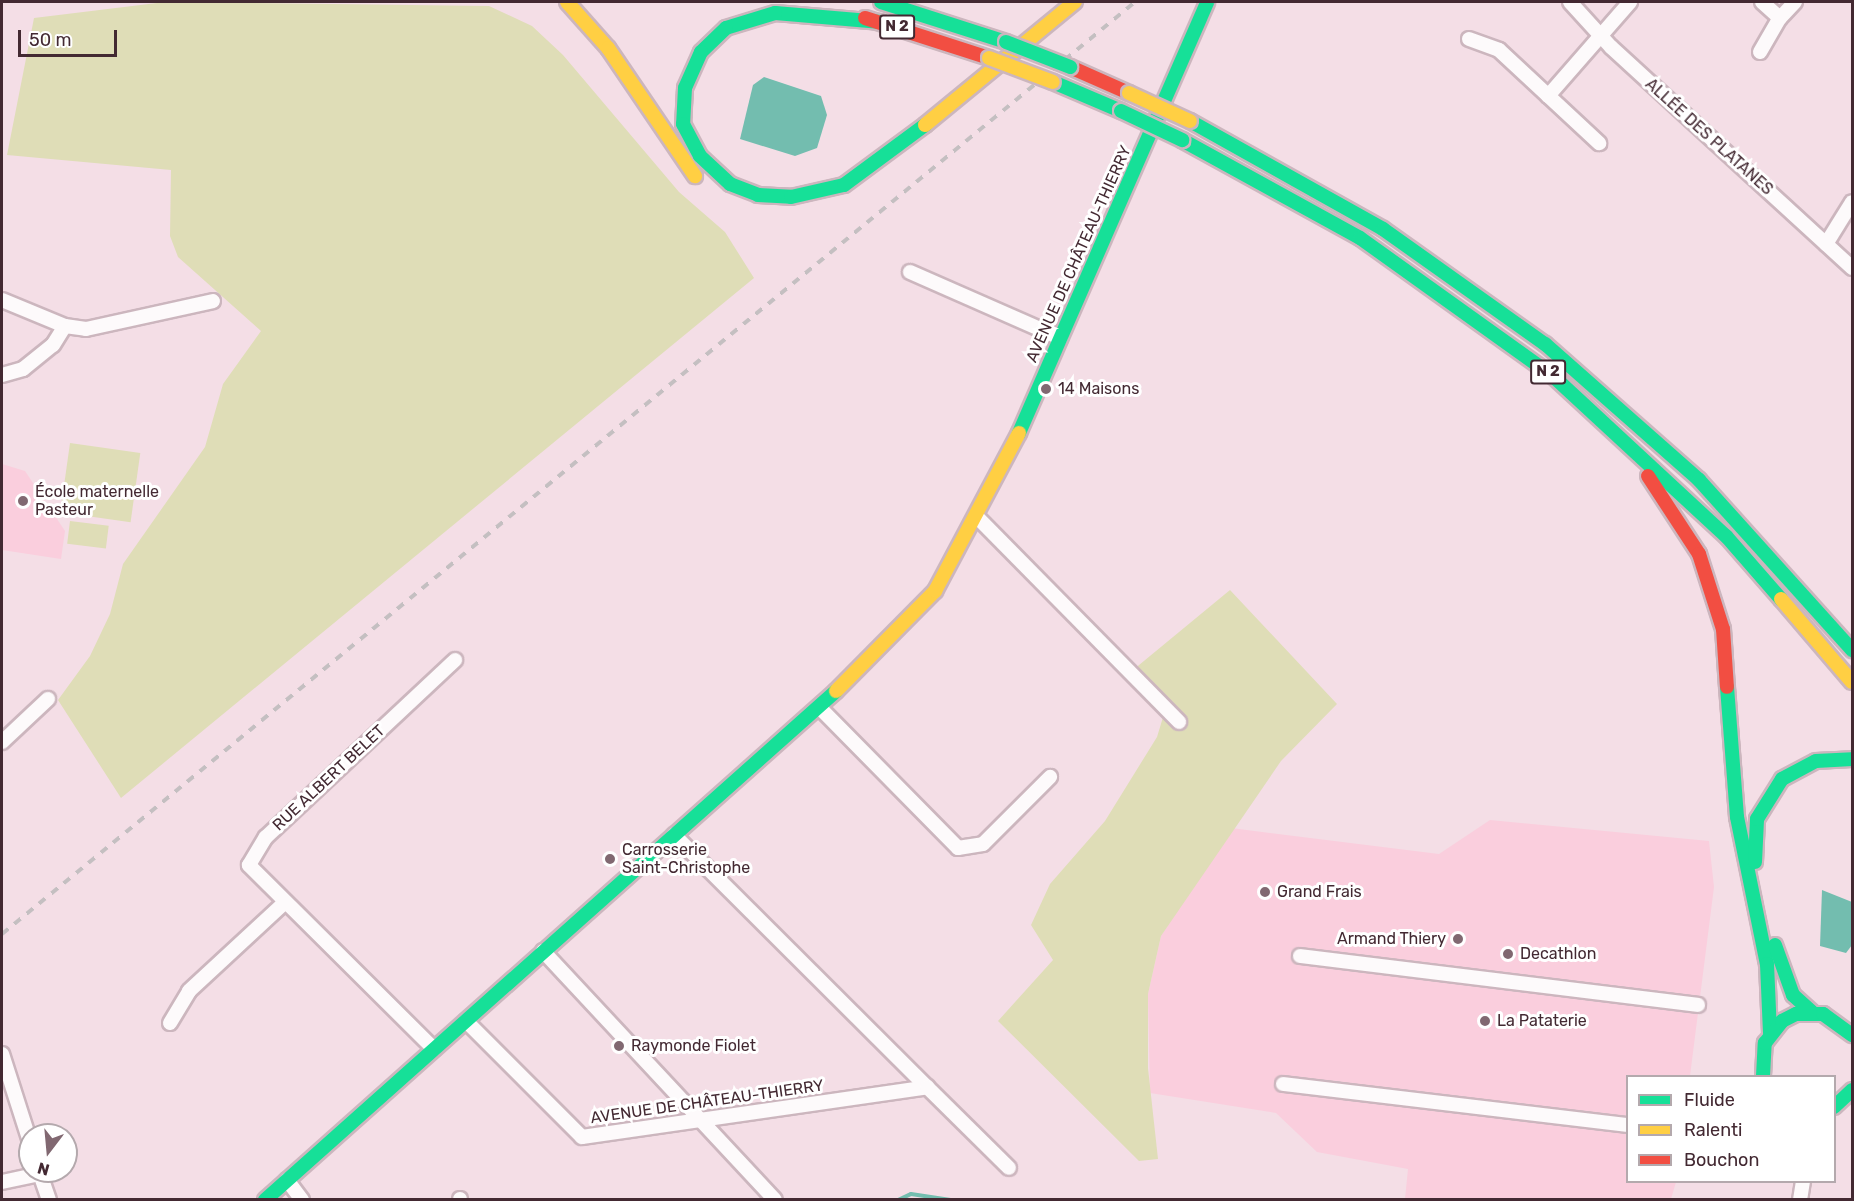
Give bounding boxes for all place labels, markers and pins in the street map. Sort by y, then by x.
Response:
place label: 14 Maisons [1058,379,1139,399]
marker: 14 Maisons [1039,382,1053,396]
place label: École maternelle Pasteur [35,482,159,520]
marker: École maternelle Pasteur [16,494,30,508]
place label: Carrosserie Saint-Christophe [622,840,750,878]
marker: Carrosserie Saint-Christophe [603,852,617,866]
place label: Grand Frais [1277,882,1362,902]
marker: Grand Frais [1258,885,1272,899]
place label: Armand Thiery [1337,929,1446,949]
marker: Armand Thiery [1451,932,1465,946]
place label: Decathlon [1520,944,1596,964]
marker: Decathlon [1501,947,1515,961]
place label: La Pataterie [1497,1011,1587,1031]
marker: La Pataterie [1478,1014,1492,1028]
place label: Raymonde Fiolet [631,1036,756,1056]
marker: Raymonde Fiolet [612,1039,626,1053]

